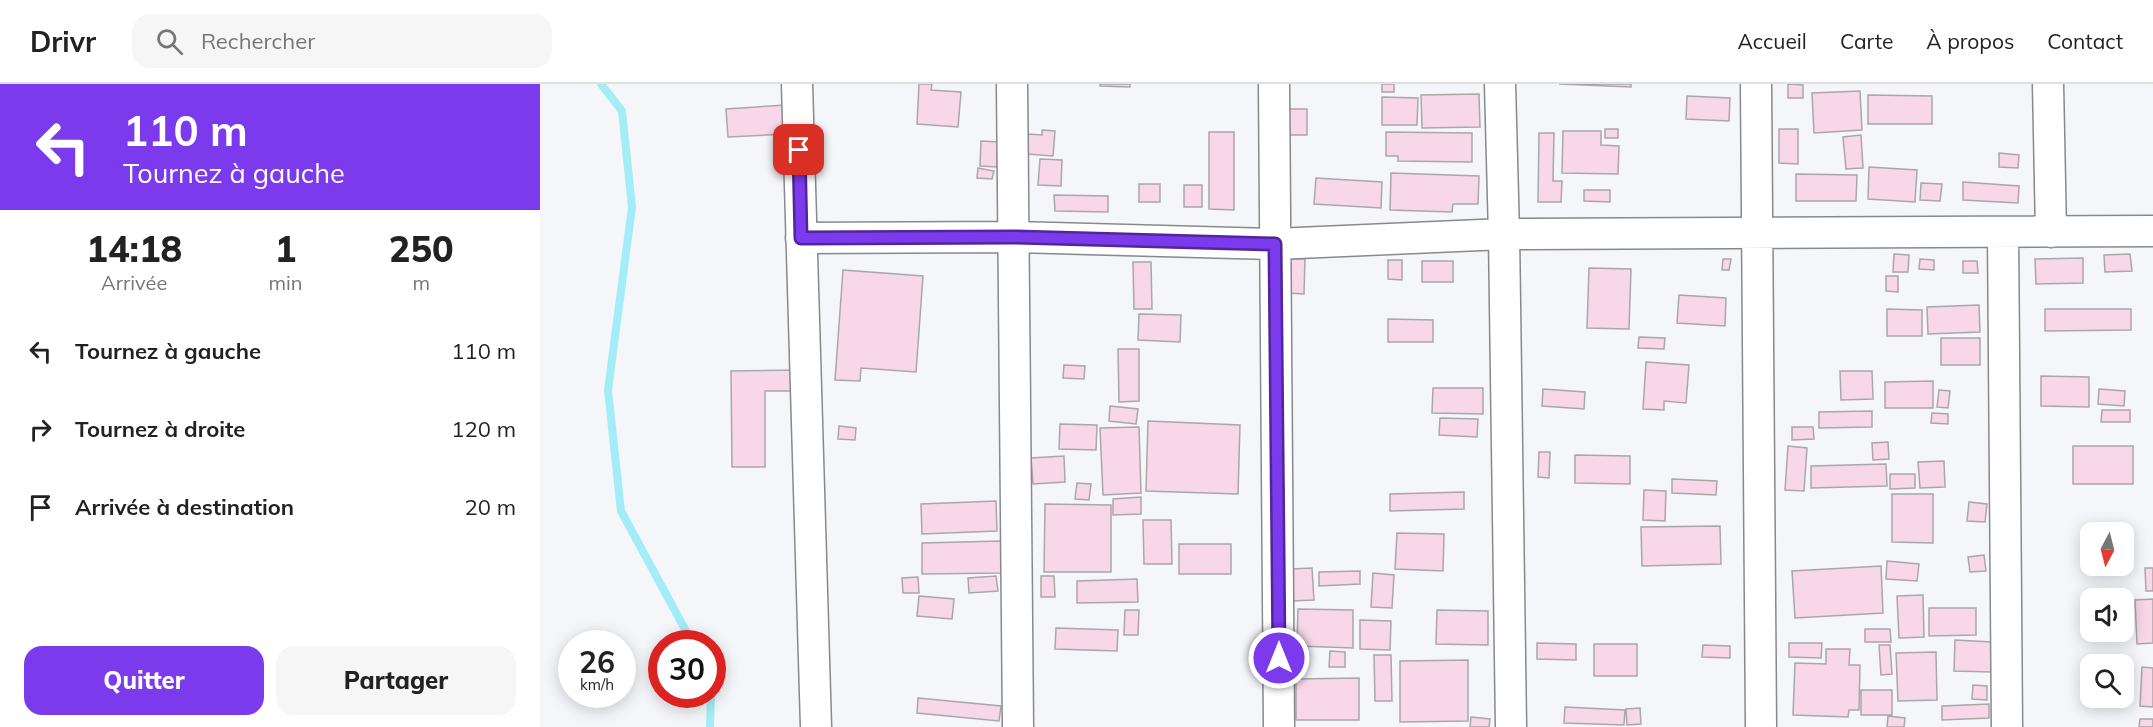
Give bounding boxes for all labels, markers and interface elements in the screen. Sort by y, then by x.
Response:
search box [132,14,552,68]
text: Drivr [30,24,96,59]
icon: search [153,25,186,58]
text: Rechercher [201,27,315,55]
text: Accueil [1737,28,1807,54]
text: Carte [1840,28,1893,54]
text: À propos [1926,28,2014,54]
text: Contact [2047,28,2123,54]
text: 110 m [123,104,248,157]
icon: left [24,108,102,186]
pin [773,124,824,175]
icon: arrive [782,133,815,166]
text: Tournez à gauche [123,156,345,190]
text: 14:18 [86,226,182,271]
text: 1 [275,226,296,271]
text: 250 [389,226,454,271]
text: Arrivée [101,270,167,295]
text: min [268,270,303,295]
text: m [412,270,430,295]
icon: left [24,335,57,368]
text: Tournez à gauche [75,337,261,365]
text: 110 m [451,337,516,365]
icon: right [24,413,57,446]
text: Tournez à droite [75,415,245,443]
text: 120 m [451,415,516,443]
icon: arrive [24,491,57,524]
text: Arrivée à destination [75,493,294,521]
text: 20 m [465,493,516,521]
north arrow [2080,522,2134,576]
map controls [2080,522,2134,708]
button: sound [2080,588,2134,642]
position arrow [1247,626,1311,690]
speed limit sign: 30 [648,630,726,708]
text: 26 [579,643,615,681]
button: Quitter [24,646,264,715]
button: Partager [276,646,516,715]
button: search [2080,654,2134,708]
text: km/h [580,675,614,694]

